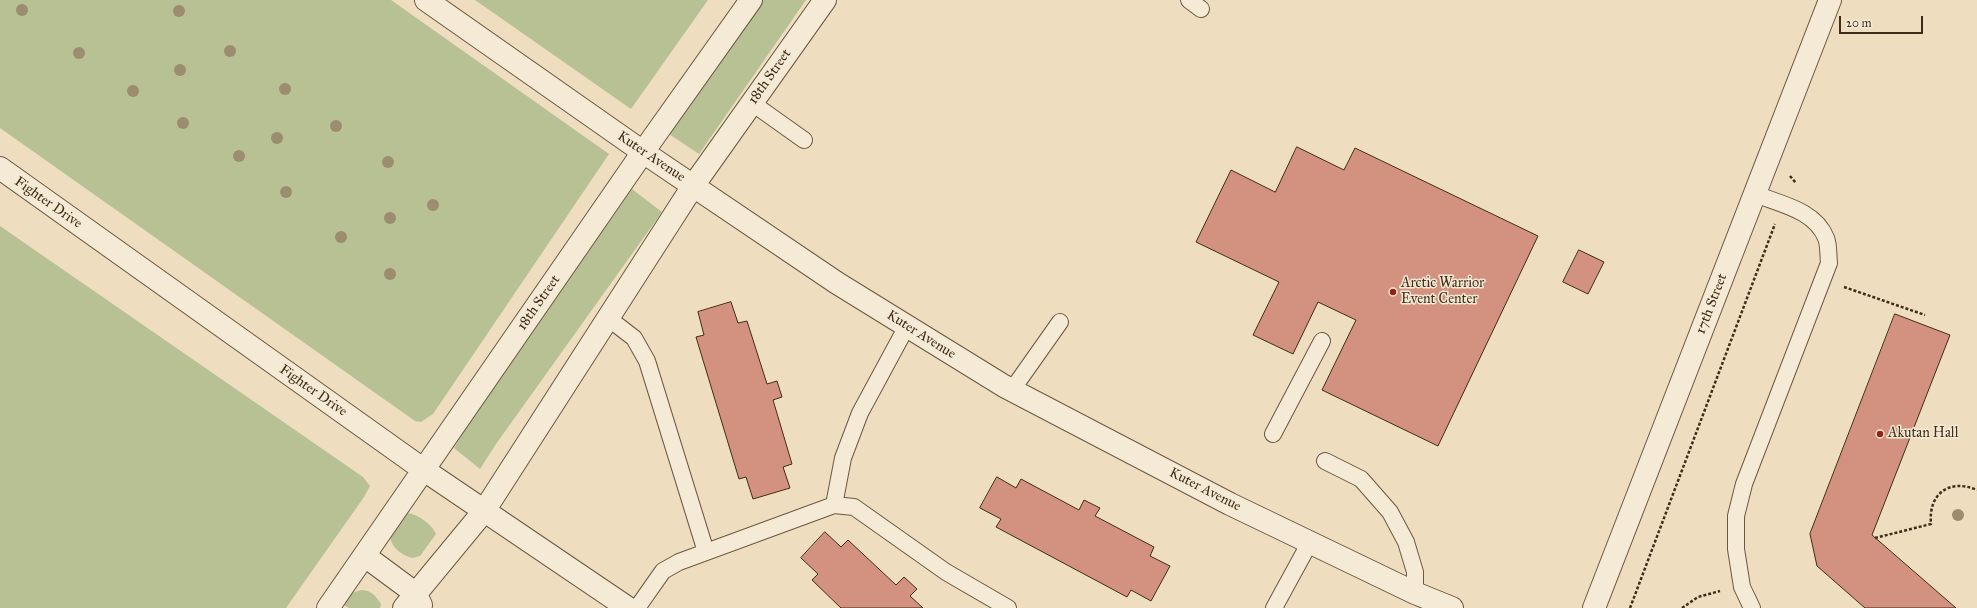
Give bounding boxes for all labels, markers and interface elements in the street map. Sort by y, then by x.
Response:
scale bar [1841,8,1925,34]
text: 20 m [1846,16,1872,30]
street label: 18th Street [745,46,795,108]
street label: Kuter Avenue [614,128,688,186]
street label: Fighter Drive [11,174,85,232]
street label: 17th Street [1693,271,1731,337]
street label: 18th Street [514,272,564,334]
place label: Arctic Warrior Event Center [1401,276,1484,308]
marker: Arctic Warrior Event Center [1388,287,1398,297]
street label: Kuter Avenue [883,307,959,363]
street label: Fighter Drive [276,362,350,420]
place label: Akutan Hall [1888,426,1958,442]
marker: Akutan Hall [1875,429,1885,439]
street label: Kuter Avenue [1166,465,1244,515]

